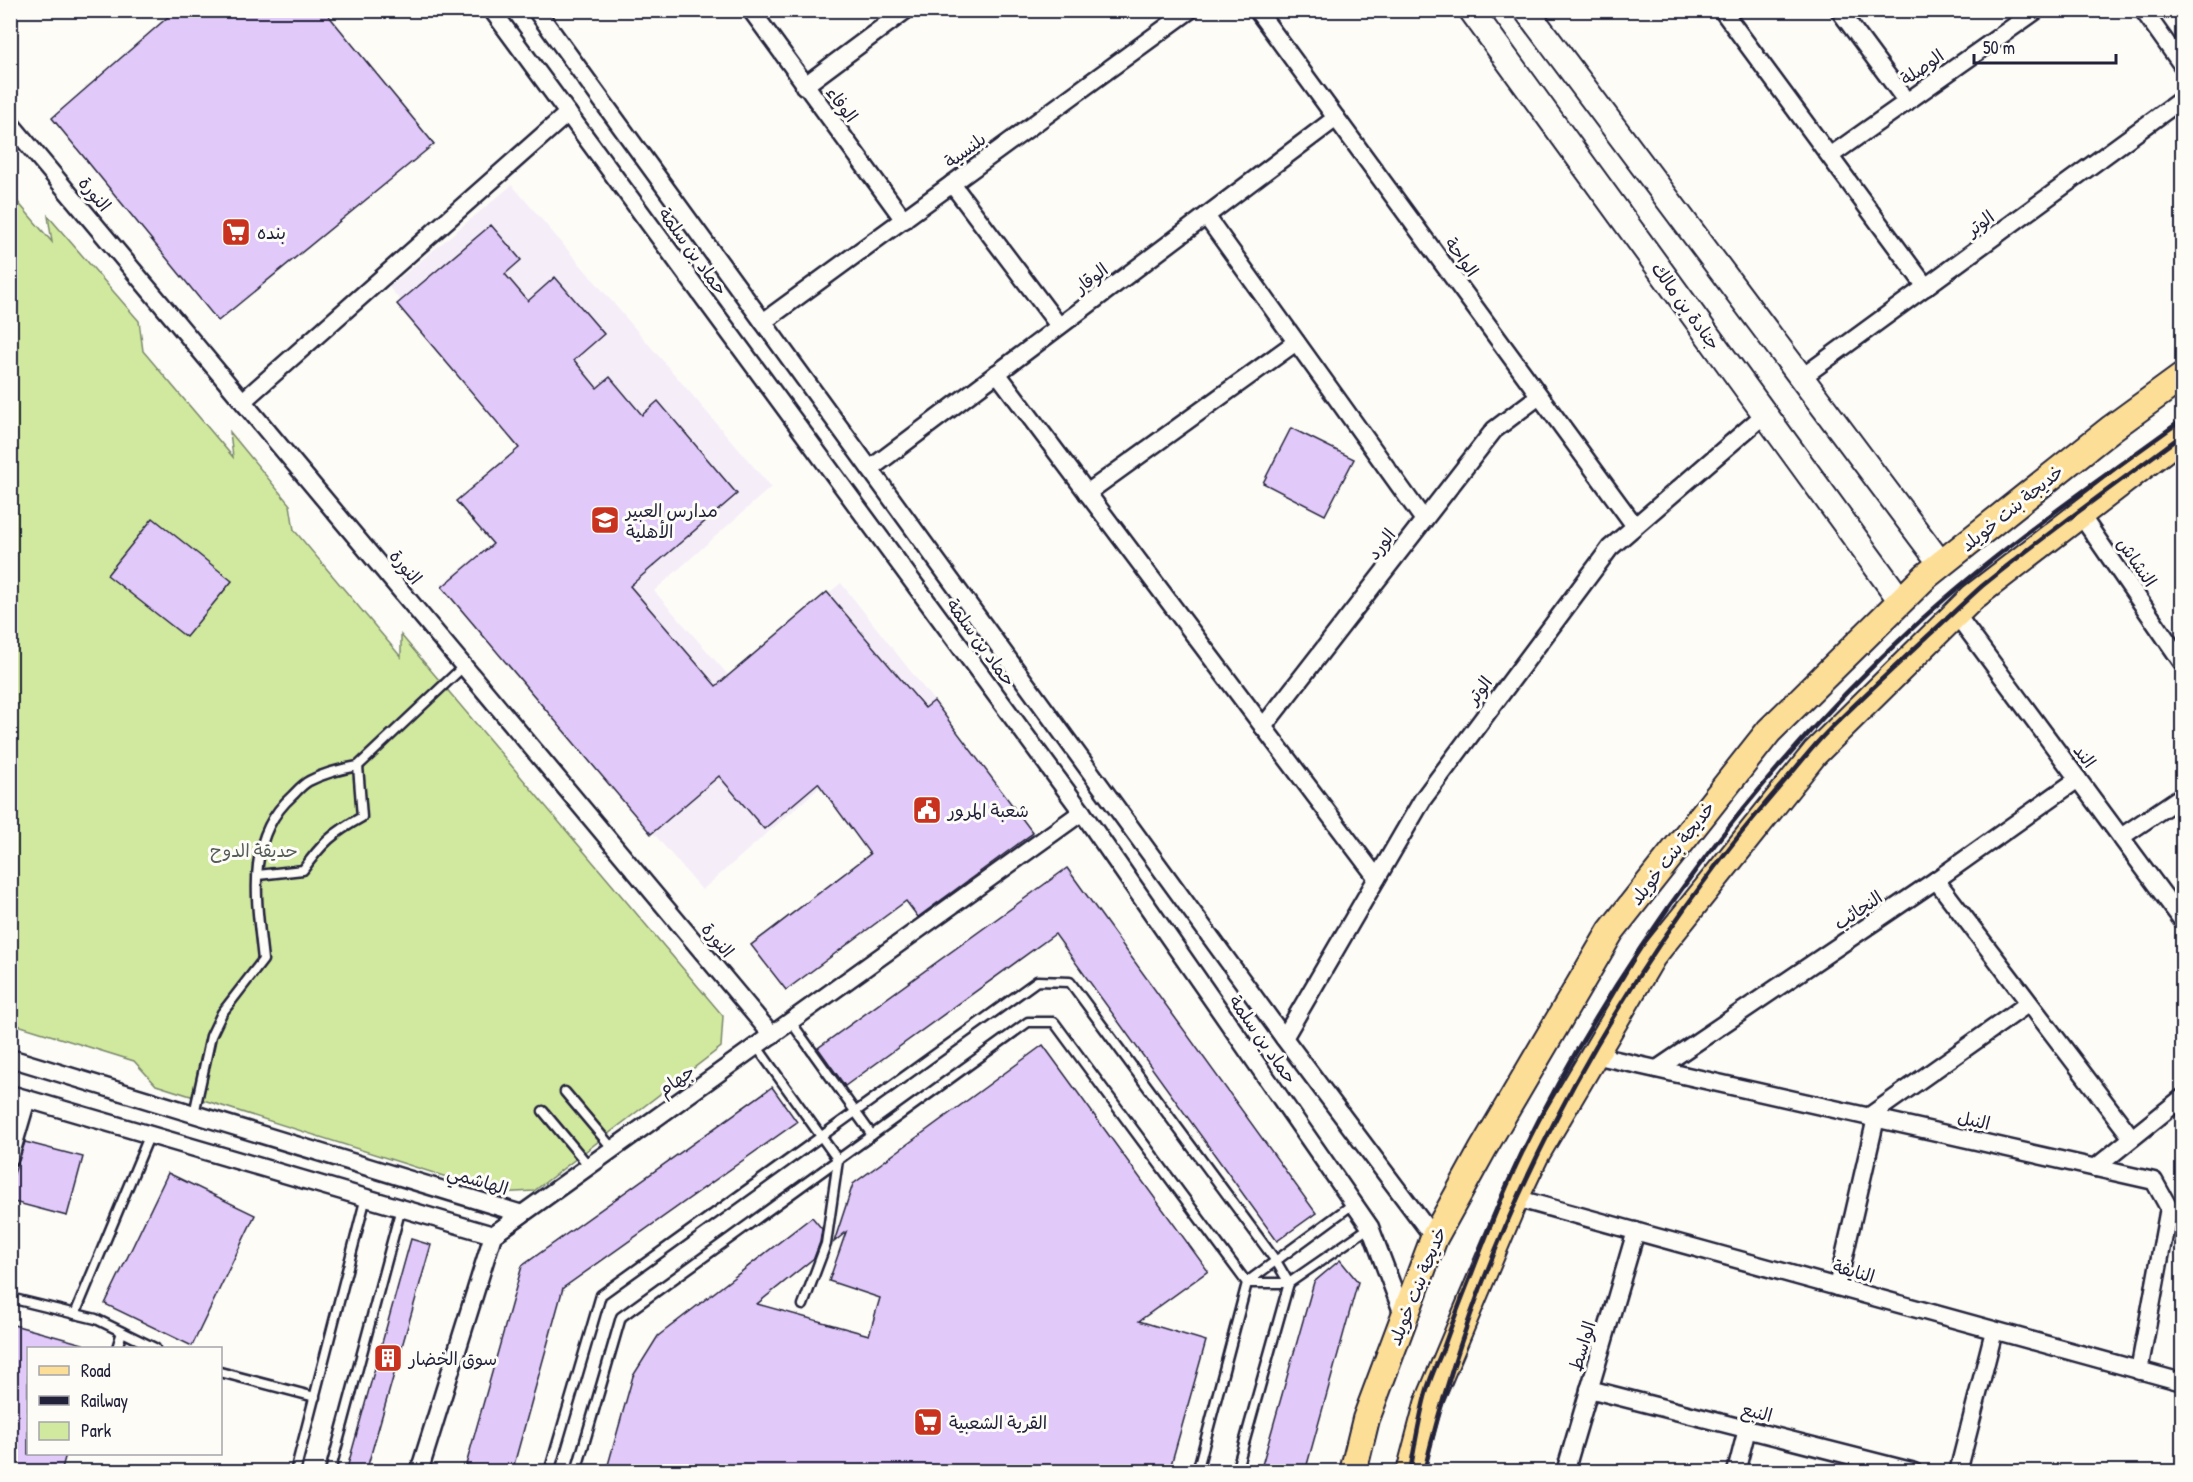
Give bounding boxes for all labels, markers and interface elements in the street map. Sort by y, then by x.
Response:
scale bar [1974,27,2116,65]
text: 50 m [1983,35,2015,60]
street label: الوصلة [1895,43,1949,91]
street label: الوفاء [820,81,864,127]
street label: بلنسية [939,126,991,174]
street label: النورة [73,171,117,217]
street label: حماد بن سلمة [653,202,733,300]
street label: الوتر [1959,204,1999,243]
supermarket icon: بنده [220,216,252,248]
place label: بنده [257,220,286,245]
street label: الواحة [1439,232,1485,282]
street label: الوقار [1067,257,1113,300]
street label: جنادة بن مالك [1646,257,1726,355]
street label: خديجة بنت خويلد [1955,459,2069,557]
place label: مدارس العبير الأهلية [624,498,718,544]
school or university icon: مدارس العبير الأهلية [589,504,621,536]
street label: الورد [1361,523,1401,565]
street label: النشاش [2111,532,2163,592]
street label: النورة [384,544,428,590]
street label: حماد بن سلمة [941,593,1021,691]
street label: الوتر [1459,671,1498,711]
street label: الند [2068,739,2102,773]
public building icon: شعبة المرور [911,794,943,826]
street label: خديجة بنت خويلد [1623,796,1721,910]
place label: شعبة المرور [946,798,1029,823]
park label: حديقة الدوح [210,838,298,863]
street label: النجائب [1829,885,1887,935]
street label: النورة [696,917,740,963]
street label: حماد بن سلمة [1223,990,1303,1088]
street label: جهام [653,1058,701,1103]
street label: النبل [1955,1104,1993,1136]
street label: الهاشمي [443,1159,511,1205]
street label: خديجة بنت خويلد [1382,1223,1452,1349]
street label: النايفة [1830,1253,1878,1289]
street label: الواسط [1563,1318,1601,1374]
building icon: سوق الخضار [372,1342,404,1374]
place label: سوق الخضار [407,1346,497,1371]
legend [27,1347,222,1455]
text: Road [81,1358,111,1383]
text: Railway [81,1388,128,1413]
street label: النبع [1739,1396,1775,1429]
supermarket icon: القرية الشعبية [912,1406,944,1438]
place label: القرية الشعبية [949,1410,1047,1435]
text: Park [81,1418,112,1443]

